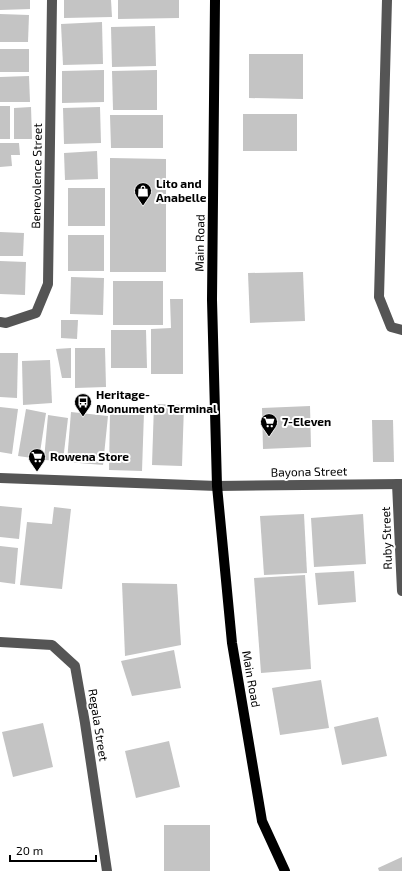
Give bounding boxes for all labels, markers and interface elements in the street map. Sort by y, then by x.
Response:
street label: Benevolence Street [28,123,44,229]
place label: Lito and Anabelle [156,176,207,204]
shop icon: Lito and Anabelle [133,181,153,206]
street label: Main Road [192,214,206,272]
place label: Heritage- Monumento Terminal [96,387,217,415]
bus stop icon: Heritage- Monumento Terminal [73,392,93,417]
supermarket icon: 7-Eleven [259,412,279,437]
place label: 7-Eleven [282,414,331,428]
supermarket icon: Rowena Store [27,447,47,472]
place label: Rowena Store [50,449,129,463]
street label: Bayona Street [271,463,348,479]
street label: Ruby Street [378,506,394,570]
street label: Main Road [240,649,264,708]
street label: Regala Street [86,688,112,763]
scale bar [10,837,96,863]
text: 20 m [16,843,43,857]

